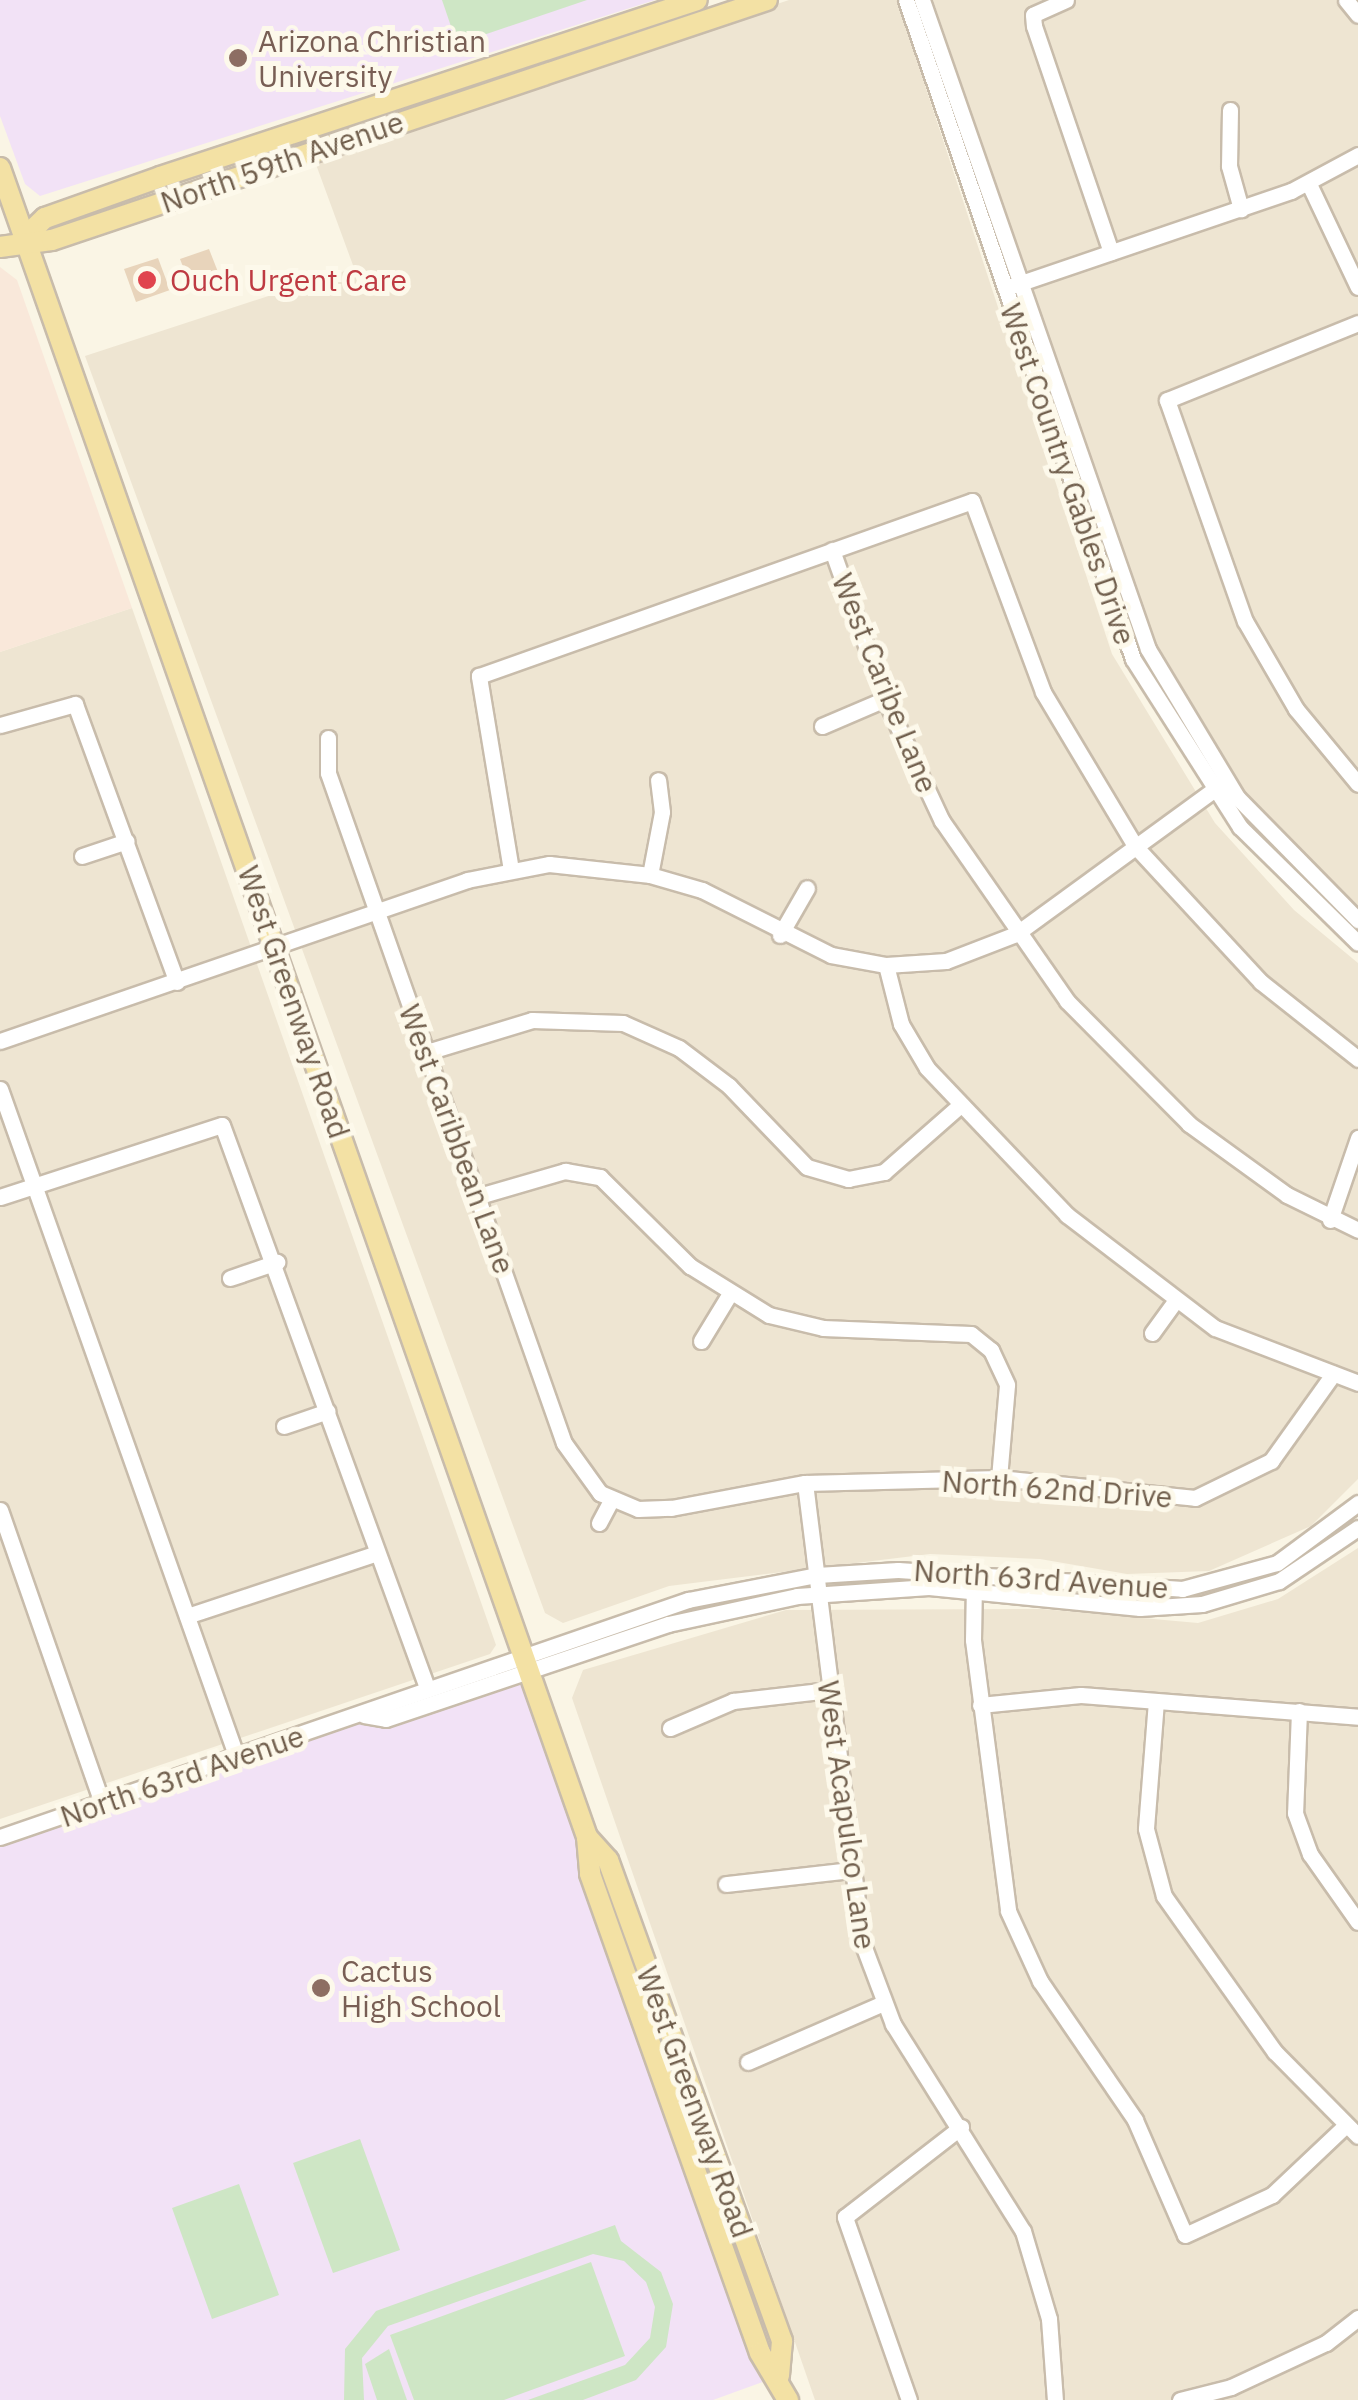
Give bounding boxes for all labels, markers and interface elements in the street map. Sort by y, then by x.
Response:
place label: Arizona Christian University [258,23,486,94]
marker: Arizona Christian University [227,47,249,69]
street label: North 59th Avenue [156,104,408,220]
place label: Ouch Urgent Care [170,262,407,298]
marker: Ouch Urgent Care [134,267,160,293]
street label: West Country Gables Drive [993,299,1143,649]
street label: West Caribe Lane [825,568,945,798]
street label: West Greenway Road [230,861,358,1143]
street label: West Caribbean Lane [392,999,522,1279]
street label: North 62nd Drive [941,1463,1173,1515]
street label: North 63rd Avenue [912,1552,1170,1606]
street label: West Acapulco Lane [810,1678,884,1952]
street label: North 63rd Avenue [55,1717,309,1835]
place label: Cactus High School [341,1953,501,2024]
street label: West Greenway Road [629,1961,761,2243]
marker: Cactus High School [310,1977,332,1999]

